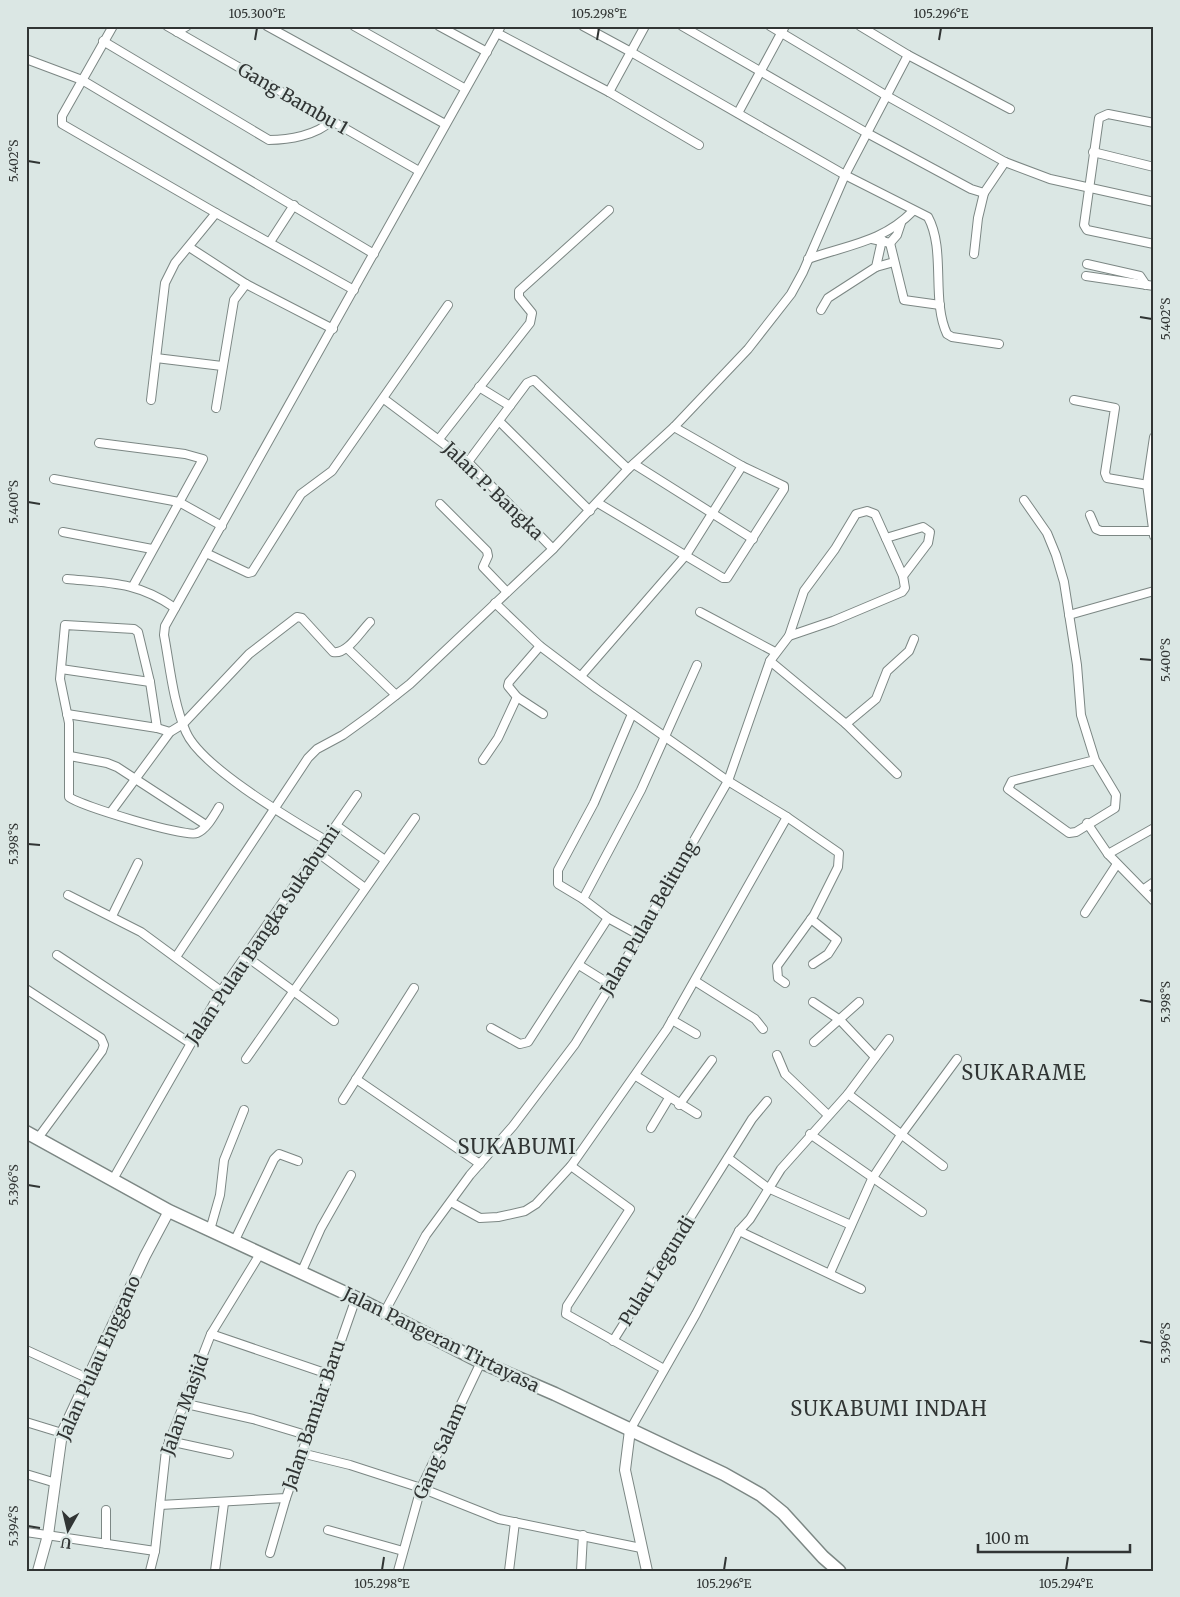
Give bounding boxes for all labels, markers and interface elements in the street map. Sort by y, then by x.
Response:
text: 105.300°E [229,6,286,21]
text: 105.298°E [571,6,627,21]
text: 105.296°E [914,6,969,21]
street label: Gang Bambu 1 [234,58,353,140]
text: 5.402°S [6,140,21,182]
text: 5.402°S [1158,298,1173,340]
street label: Jalan P. Bangka [437,436,549,545]
text: 5.400°S [6,480,21,524]
text: 5.400°S [1158,638,1173,682]
street label: Jalan Pulau Bangka Sukabumi [180,821,345,1049]
text: 5.398°S [6,823,21,865]
street label: Jalan Pulau Belitung [594,836,702,1000]
text: 5.398°S [1158,981,1173,1023]
district label: SUKARAME [961,1060,1087,1085]
district label: SUKABUMI [457,1134,577,1159]
text: 5.396°S [6,1164,21,1206]
street label: Pulau Legundi [614,1211,700,1330]
street label: Jalan Pulau Enggano [51,1272,145,1445]
street label: Jalan Pangeran Tirtayasa [338,1281,544,1397]
text: 5.396°S [1158,1322,1173,1364]
street label: Jalan Bamiar Baru [277,1337,350,1494]
street label: Jalan Masjid [155,1351,213,1459]
district label: SUKABUMI INDAH [790,1396,988,1421]
street label: Gang Salam [408,1399,471,1503]
north arrow [42,1504,92,1554]
text: 5.394°S [6,1506,21,1546]
scale bar [978,1522,1130,1554]
text: 100 m [985,1529,1029,1548]
text: U [59,1533,73,1553]
text: 105.298°E [354,1576,410,1591]
text: 105.296°E [697,1576,752,1591]
text: 105.294°E [1039,1576,1094,1591]

